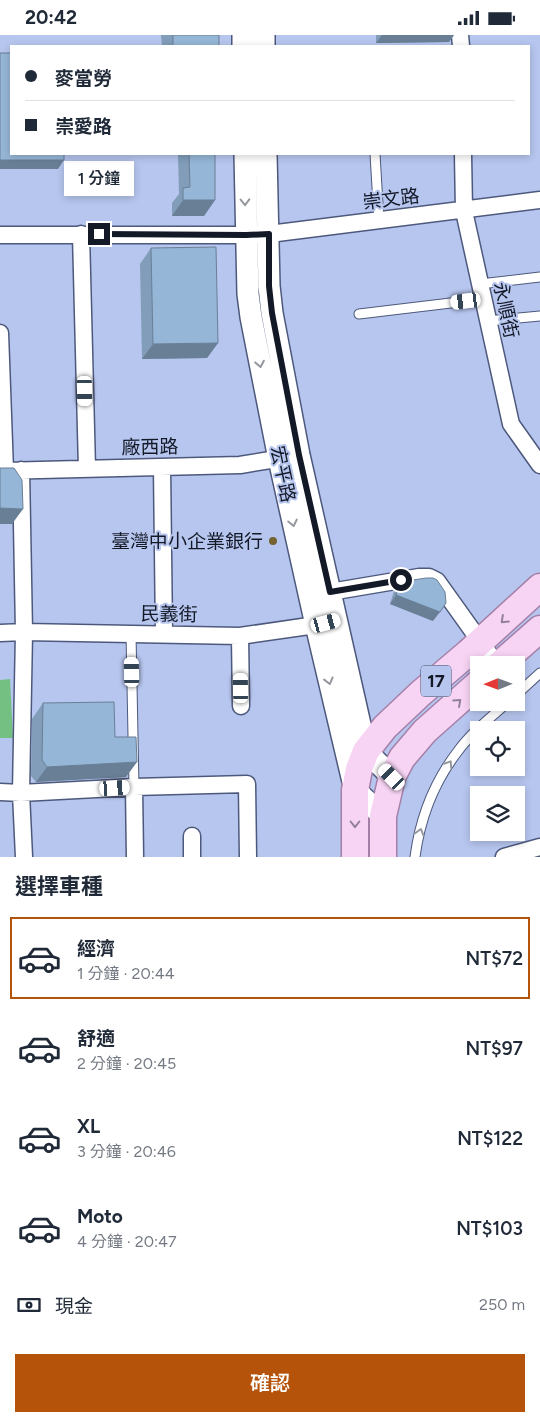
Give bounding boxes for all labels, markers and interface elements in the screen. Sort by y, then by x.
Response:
text: 20:42 [25,6,77,29]
text: 麥當勞 [55,67,112,90]
text: 崇愛路 [55,115,112,138]
callout: 1 分鐘 [64,161,134,197]
text: 1 分鐘 [78,169,120,188]
street label: 崇文路 [361,184,421,214]
one-way arrow [240,199,250,207]
route end [88,223,110,245]
street label: 永順街 [489,280,523,340]
car [450,292,481,310]
one-way arrow [254,359,265,368]
car [77,376,92,406]
street label: 廠西路 [121,435,179,459]
street label: 宏平路 [266,444,300,504]
one-way arrow [287,518,298,527]
place label: 臺灣中小企業銀行 [111,530,263,553]
marker: 臺灣中小企業銀行 [267,535,279,547]
route start [390,569,412,591]
street label: 民義街 [140,602,198,626]
car [309,612,342,634]
one-way arrow [501,614,510,623]
north arrow [470,656,525,711]
map controls [470,656,525,841]
car [124,657,139,687]
road number: 17 [421,665,451,696]
car [233,673,248,703]
one-way arrow [323,677,334,686]
one-way arrow [452,699,461,708]
button: locate [470,721,525,776]
car [376,761,407,793]
one-way arrow [443,761,452,770]
car [99,780,130,796]
button: layers [470,786,525,841]
one-way arrow [350,820,360,828]
one-way arrow [414,828,424,837]
text: 選擇車種 [15,873,103,900]
icon: car [17,936,62,981]
text: 經濟 [77,937,115,960]
text: NT$72 [466,947,523,970]
text: 1 分鐘 · 20:44 [77,964,175,983]
icon: car [17,1026,62,1071]
text: 舒適 [77,1027,115,1050]
text: NT$97 [466,1037,523,1060]
text: 2 分鐘 · 20:45 [77,1054,176,1073]
text: XL [77,1115,100,1138]
icon: car [17,1116,62,1161]
text: NT$122 [457,1127,523,1150]
text: 3 分鐘 · 20:46 [77,1142,176,1161]
text: Moto [77,1205,123,1228]
icon: car [17,1206,62,1251]
text: NT$103 [456,1217,523,1240]
text: 4 分鐘 · 20:47 [77,1232,177,1251]
icon: cash [15,1291,43,1319]
text: 現金 [55,1295,93,1318]
text: 250 m [479,1295,525,1314]
button: 確認 [15,1354,525,1412]

